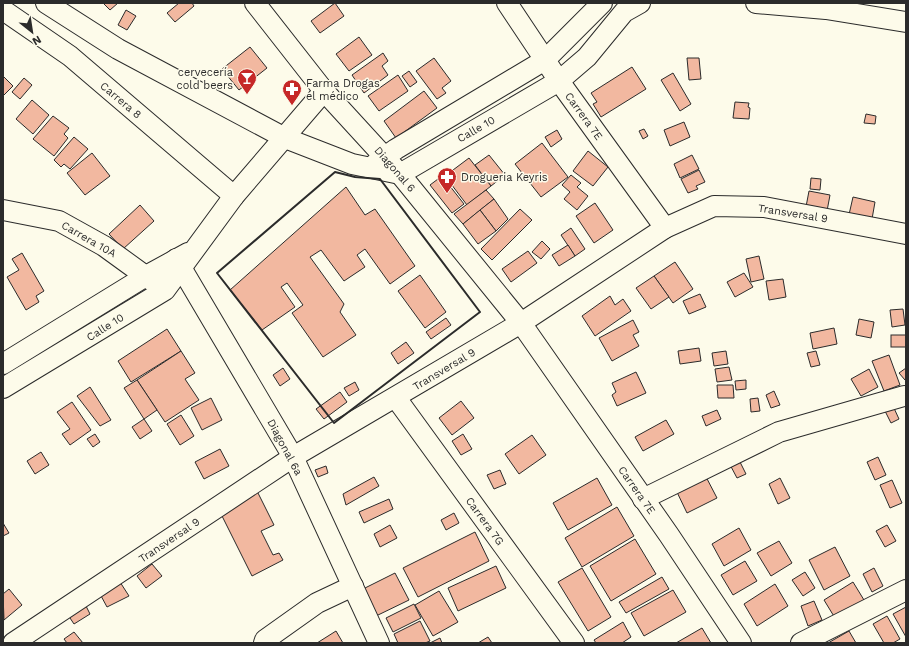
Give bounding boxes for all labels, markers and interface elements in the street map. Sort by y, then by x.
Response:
north arrow [12,12,52,52]
text: N [30,33,44,48]
place label: cervecería cold beers [177,66,233,92]
bar icon: cervecería cold beers [236,67,258,95]
place label: Farma Drogas el médico [306,77,380,103]
pharmacy icon: Farma Drogas el médico [281,78,303,106]
street label: Carrera 8 [97,79,144,121]
street label: Carrera 7E [562,90,605,143]
street label: Calle 10 [455,113,498,145]
street label: Diagonal 6 [371,144,418,195]
pharmacy icon: Drogueria Keyris [436,166,458,194]
place label: Drogueria Keyris [461,171,548,184]
street label: Transversal 9 [757,202,829,225]
street label: Carrera 10A [59,219,118,260]
street label: Calle 10 [84,311,126,344]
street label: Transversal 9 [411,346,478,393]
street label: Diagonal 6a [264,417,305,478]
street label: Carrera 7E [615,464,658,517]
street label: Carrera 7G [463,495,506,548]
street label: Transversal 9 [136,515,202,566]

